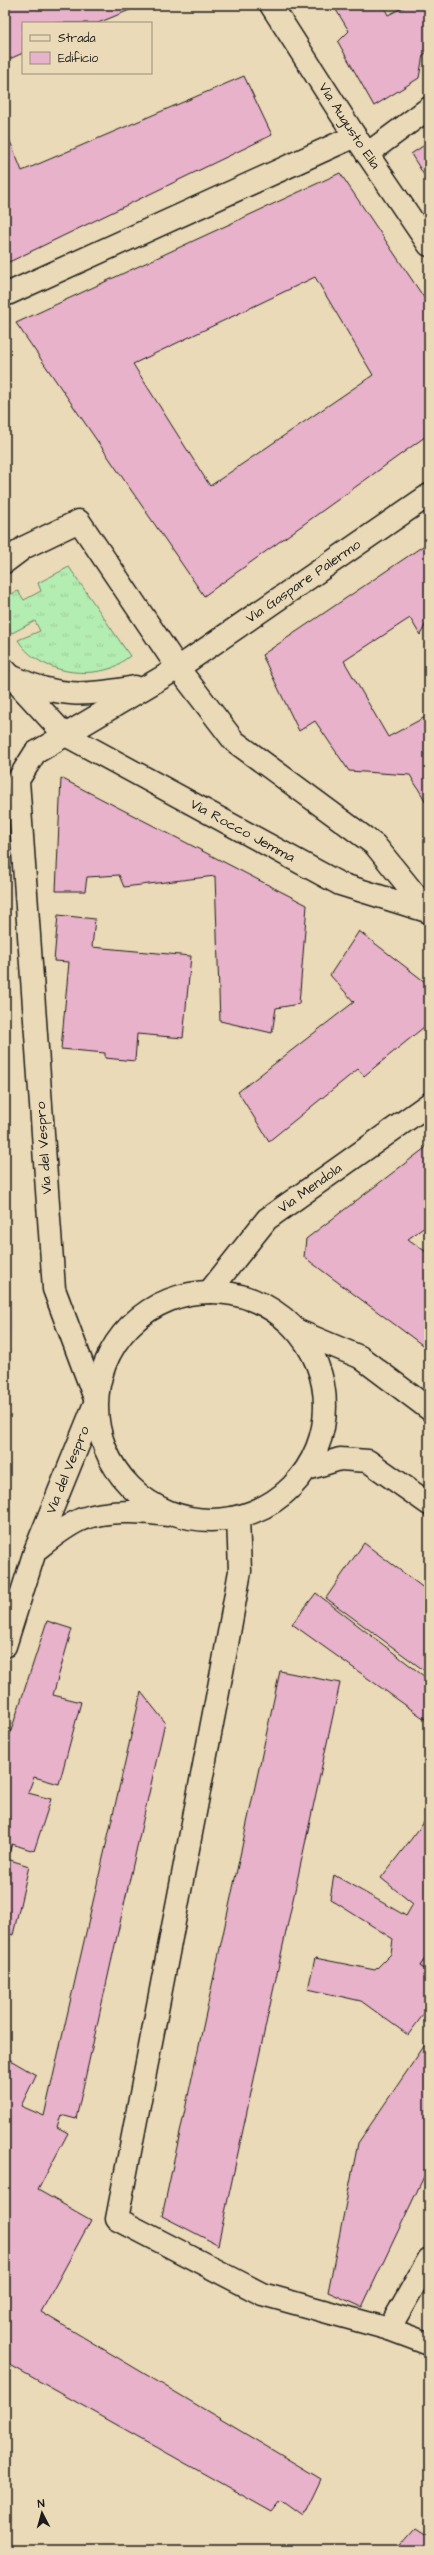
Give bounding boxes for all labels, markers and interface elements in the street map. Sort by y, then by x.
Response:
legend [22,22,152,74]
text: Strada [58,30,96,47]
text: Edificio [58,50,98,67]
street label: Via Augusto Elia [313,79,385,173]
street label: Via Gaspare Palermo [242,535,365,628]
street label: Via Rocco Jemma [186,794,298,868]
street label: Via del Vespro [31,1101,57,1195]
street label: Via Mendola [274,1159,346,1218]
street label: Via del Vespro [41,1423,95,1517]
north arrow [22,2493,62,2533]
text: N [37,2496,45,2511]

